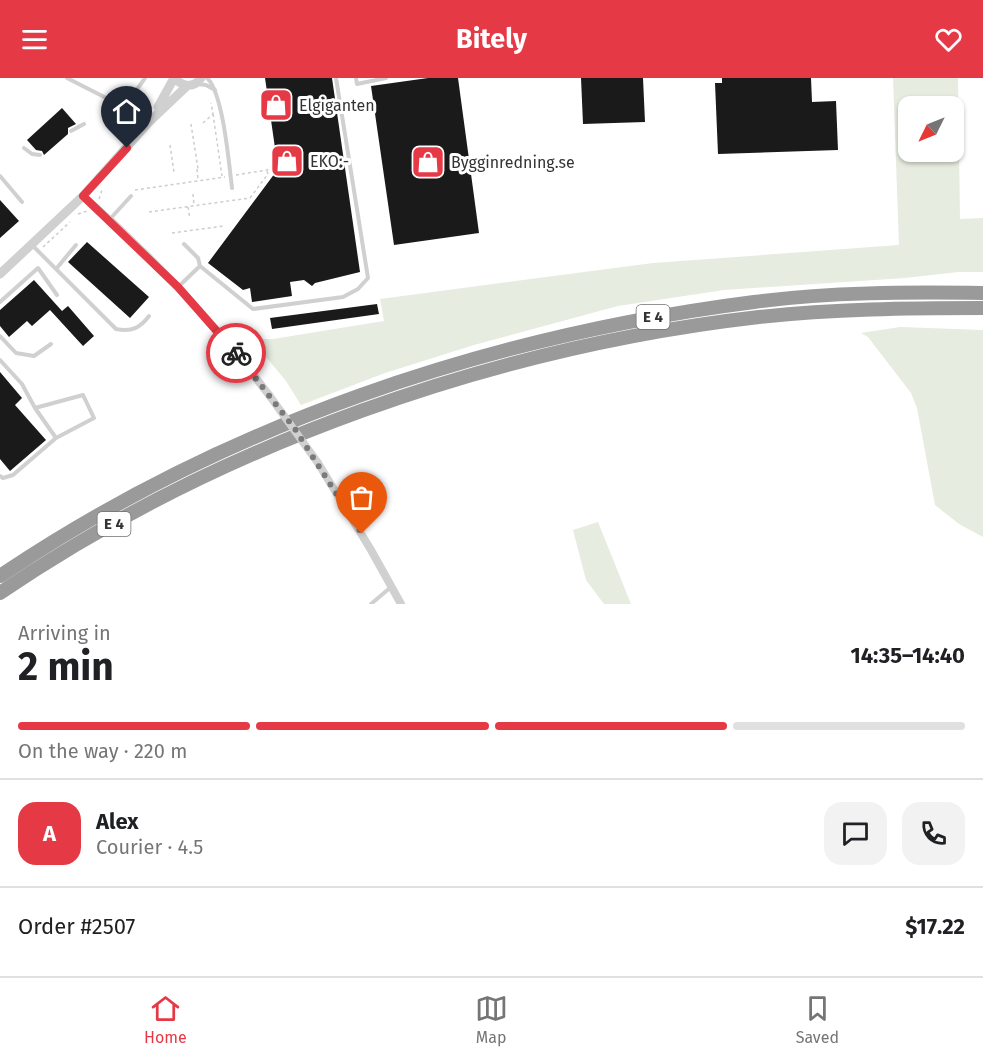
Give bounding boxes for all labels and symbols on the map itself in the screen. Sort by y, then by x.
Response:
pin [101,86,152,148]
shop icon: Elgiganten [258,87,294,123]
place label: Elgiganten [299,96,375,115]
north arrow [898,96,964,162]
shop icon: EKO:- [269,143,305,179]
shop icon: Bygginredning.se [410,144,446,180]
place label: EKO:- [310,152,349,171]
place label: Bygginredning.se [451,153,575,172]
road number: E 4 [636,305,670,329]
courier [206,323,266,383]
pin [336,472,387,534]
road number: E 4 [98,512,130,536]

